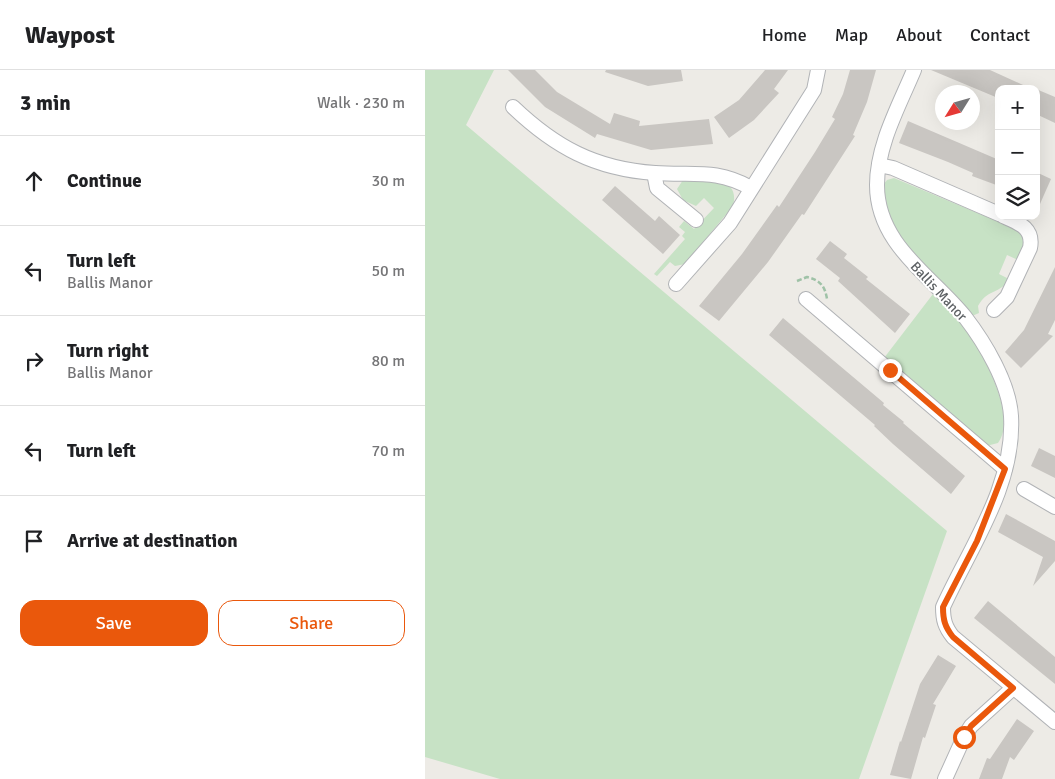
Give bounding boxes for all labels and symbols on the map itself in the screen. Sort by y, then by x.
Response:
north arrow [935,85,980,130]
street label: Ballis Manor [907,258,971,325]
route end [879,359,902,382]
route start [953,726,976,749]

